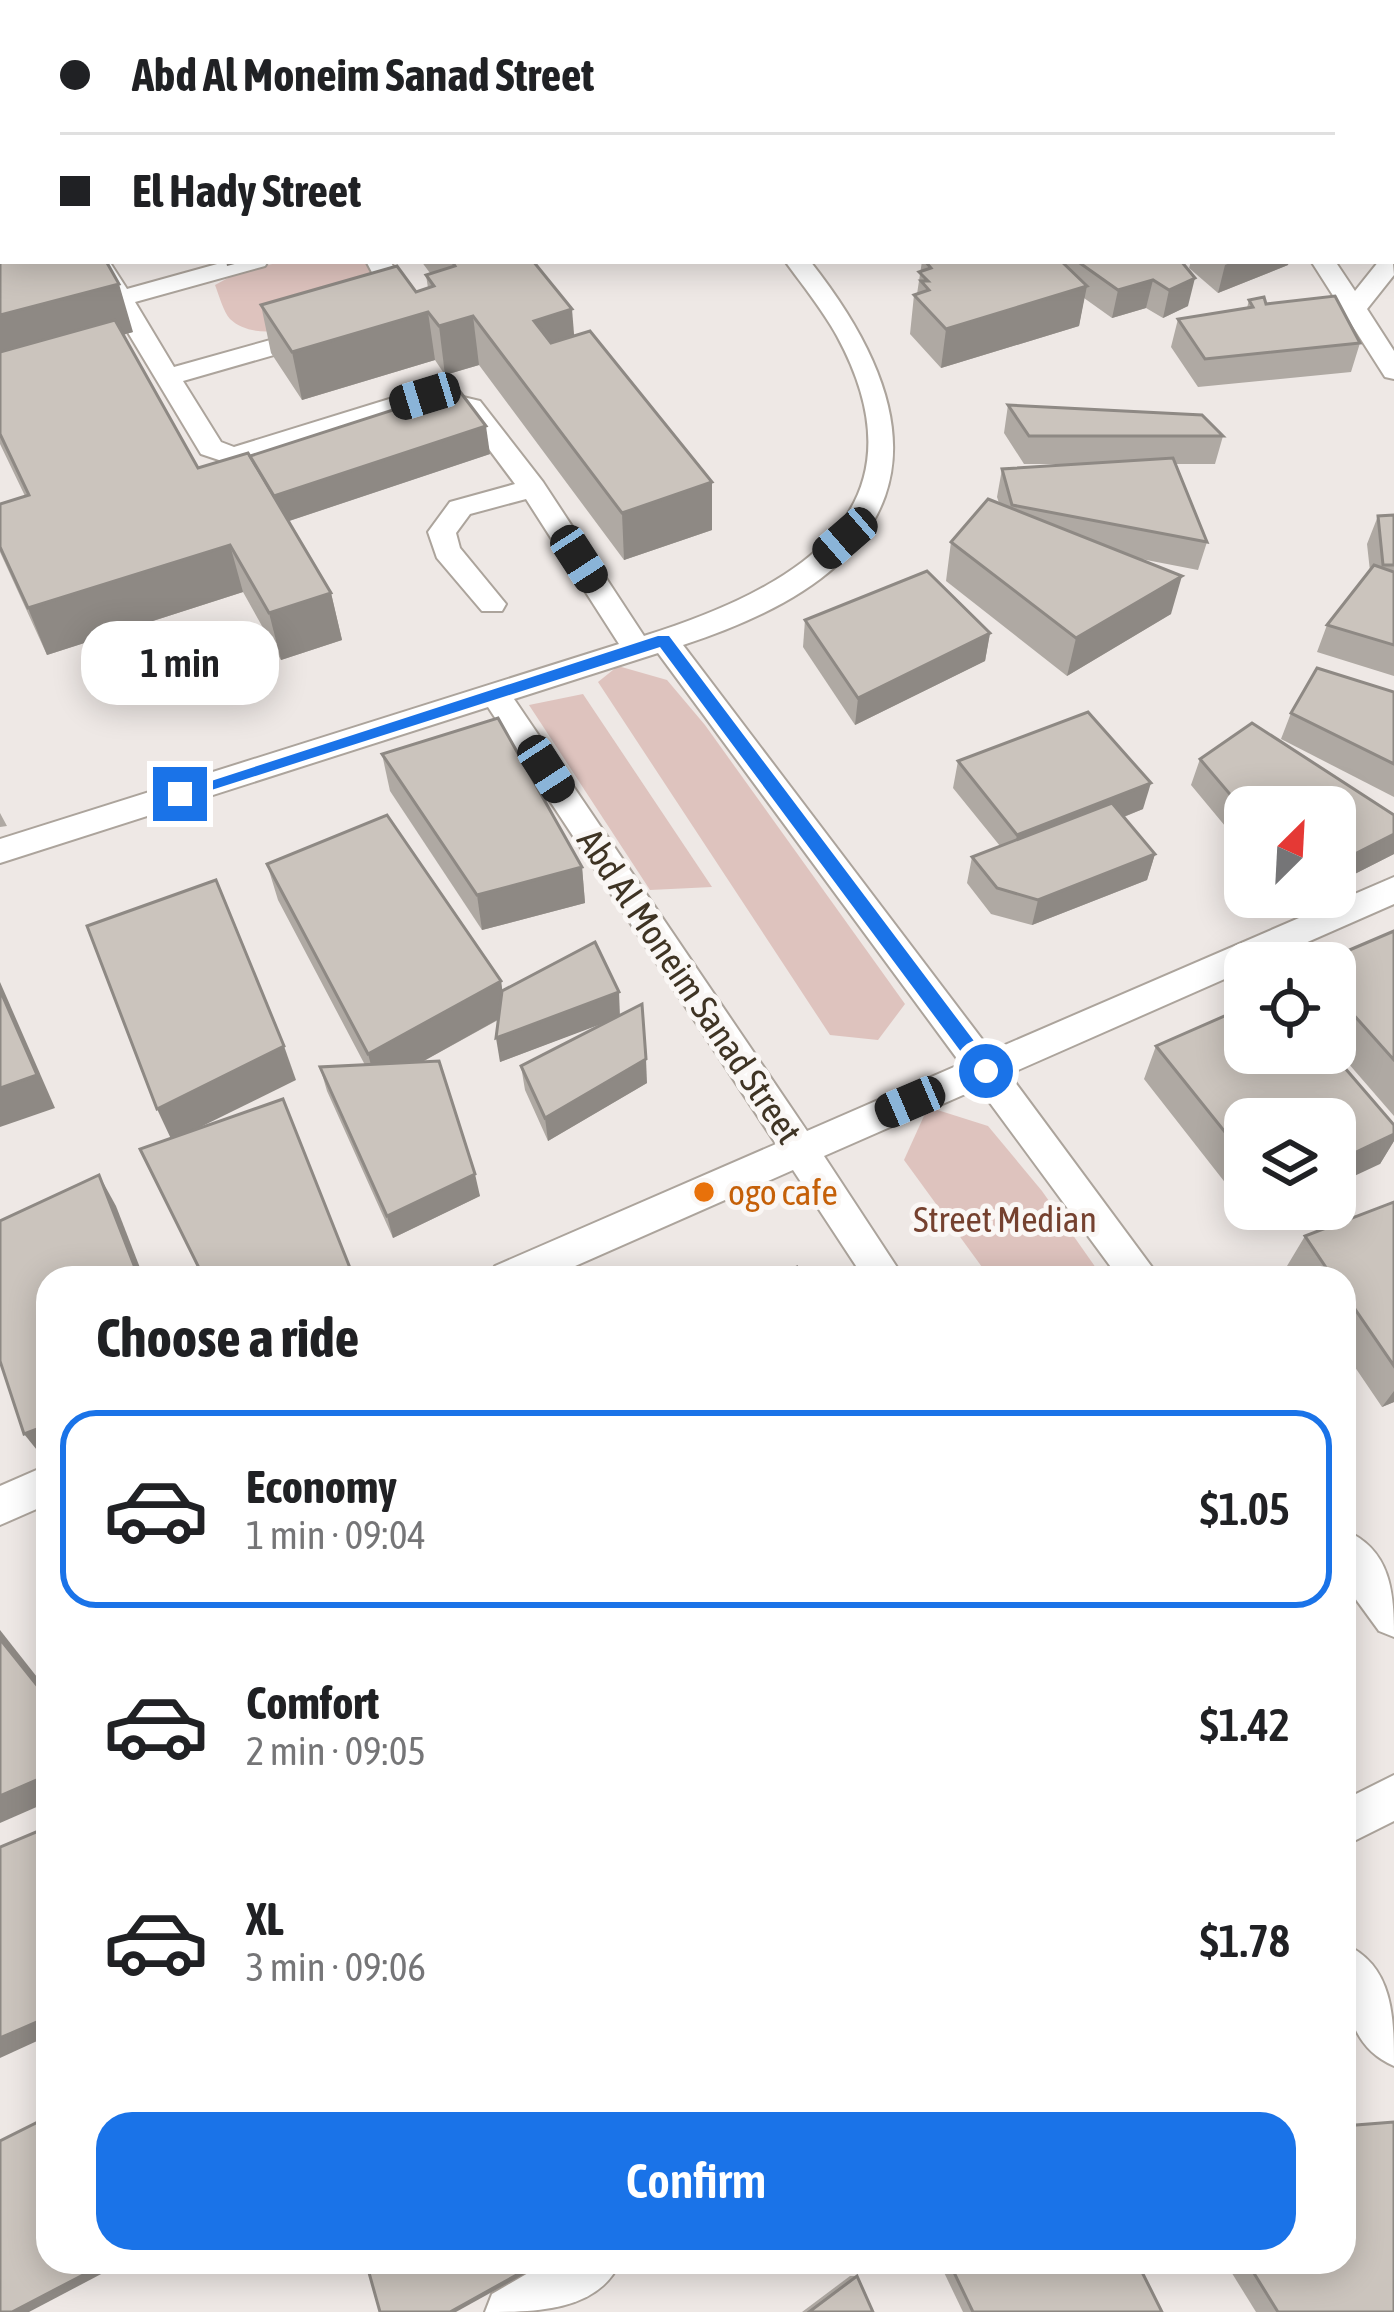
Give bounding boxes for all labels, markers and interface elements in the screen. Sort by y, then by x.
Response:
text: Abd Al Moneim Sanad Street [132,49,594,101]
text: El Hady Street [132,165,361,217]
car [385,368,465,424]
car [806,501,884,575]
car [544,519,614,599]
callout: 1 min [81,620,279,704]
text: 1 min [140,641,220,685]
car [511,729,581,809]
route end [153,767,207,821]
north arrow [1224,786,1356,918]
map controls [1224,786,1356,1230]
street label: Abd Al Moneim Sanad Street [569,821,811,1151]
button: locate [1224,942,1356,1074]
route start [959,1044,1013,1098]
car [870,1071,950,1133]
button: layers [1224,1098,1356,1230]
place label: ogo cafe [728,1171,838,1213]
marker: ogo cafe [691,1179,717,1205]
park label: Street Median [913,1198,1097,1240]
text: Choose a ride [96,1307,359,1368]
icon: car [102,1455,210,1563]
text: Economy [246,1461,397,1513]
text: $1.05 [1200,1483,1290,1535]
text: 1 min · 09:04 [246,1513,426,1557]
icon: car [102,1671,210,1779]
text: Comfort [246,1677,379,1729]
text: $1.42 [1200,1699,1290,1751]
text: 2 min · 09:05 [246,1729,426,1773]
icon: car [102,1887,210,1995]
text: XL [246,1893,284,1945]
text: $1.78 [1200,1915,1290,1967]
text: 3 min · 09:06 [246,1945,426,1989]
button: Confirm [96,2112,1296,2250]

